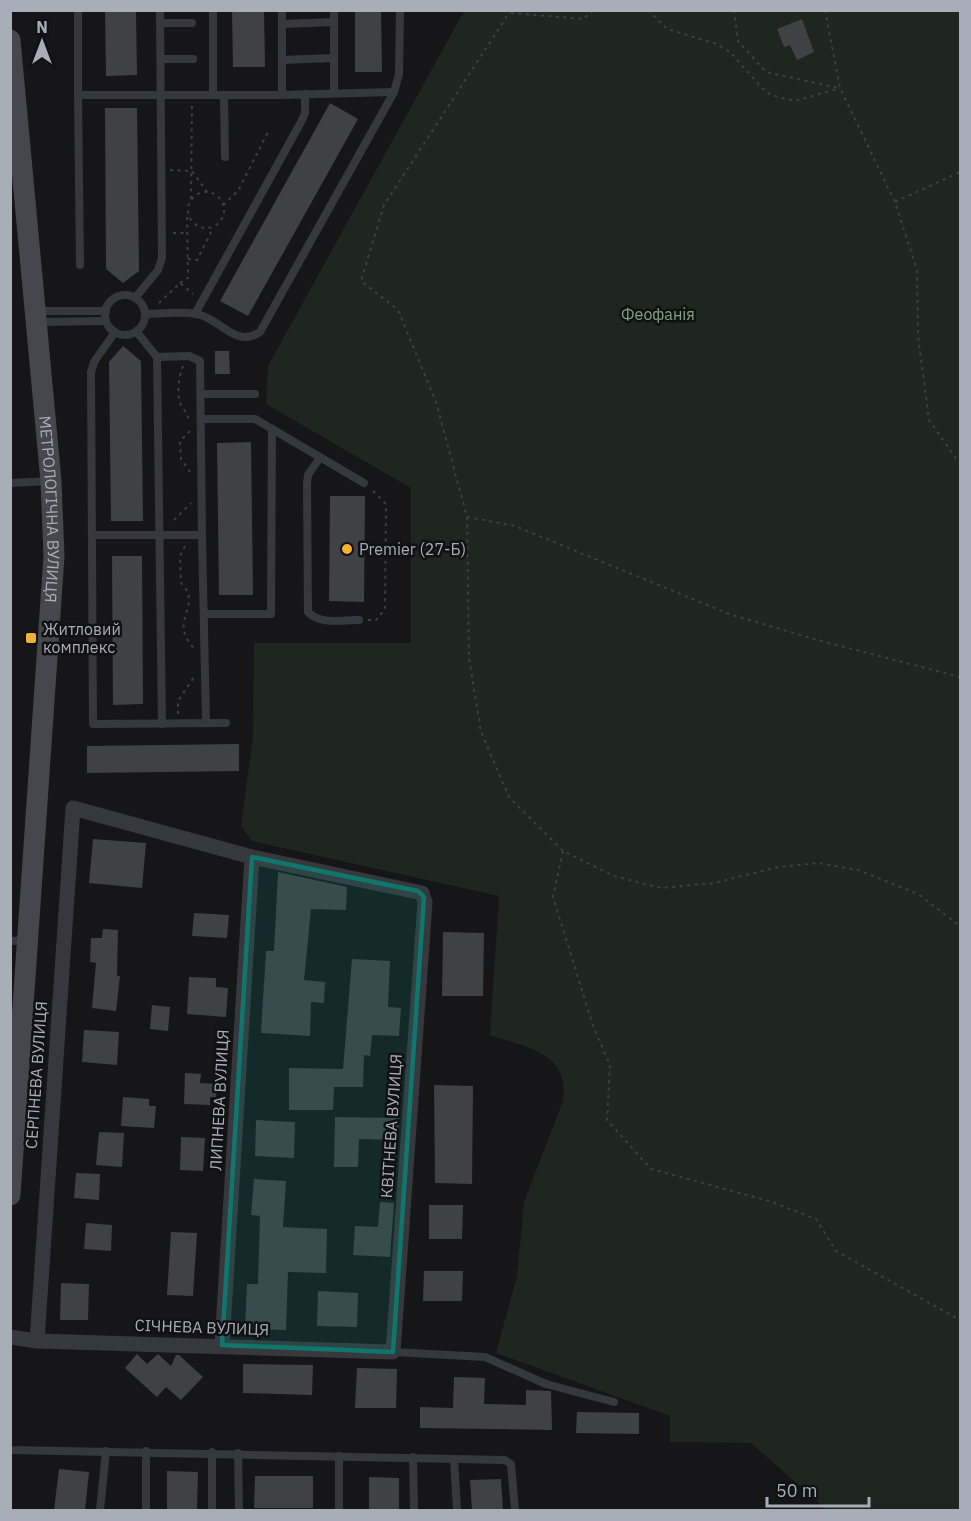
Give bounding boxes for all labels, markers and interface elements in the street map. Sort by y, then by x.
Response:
north arrow [12,12,72,72]
text: N [36,17,48,37]
park label: Феофанія [621,304,695,324]
street label: МЕТРОЛОГІЧНА ВУЛИЦЯ [35,415,64,603]
place label: Premier (27-Б) [359,539,466,559]
marker: Premier (27-Б) [340,542,354,556]
place label: Житловий комплекс [43,619,121,657]
marker: Житловий комплекс [24,631,38,645]
street label: СЕРПНЕВА ВУЛИЦЯ [21,1000,51,1150]
street label: ЛИПНЕВА ВУЛИЦЯ [205,1029,233,1171]
street label: КВІТНЕВА ВУЛИЦЯ [376,1053,406,1199]
street label: СІЧНЕВА ВУЛИЦЯ [134,1315,270,1339]
scale bar [767,1470,869,1508]
text: 50 m [776,1479,818,1502]

